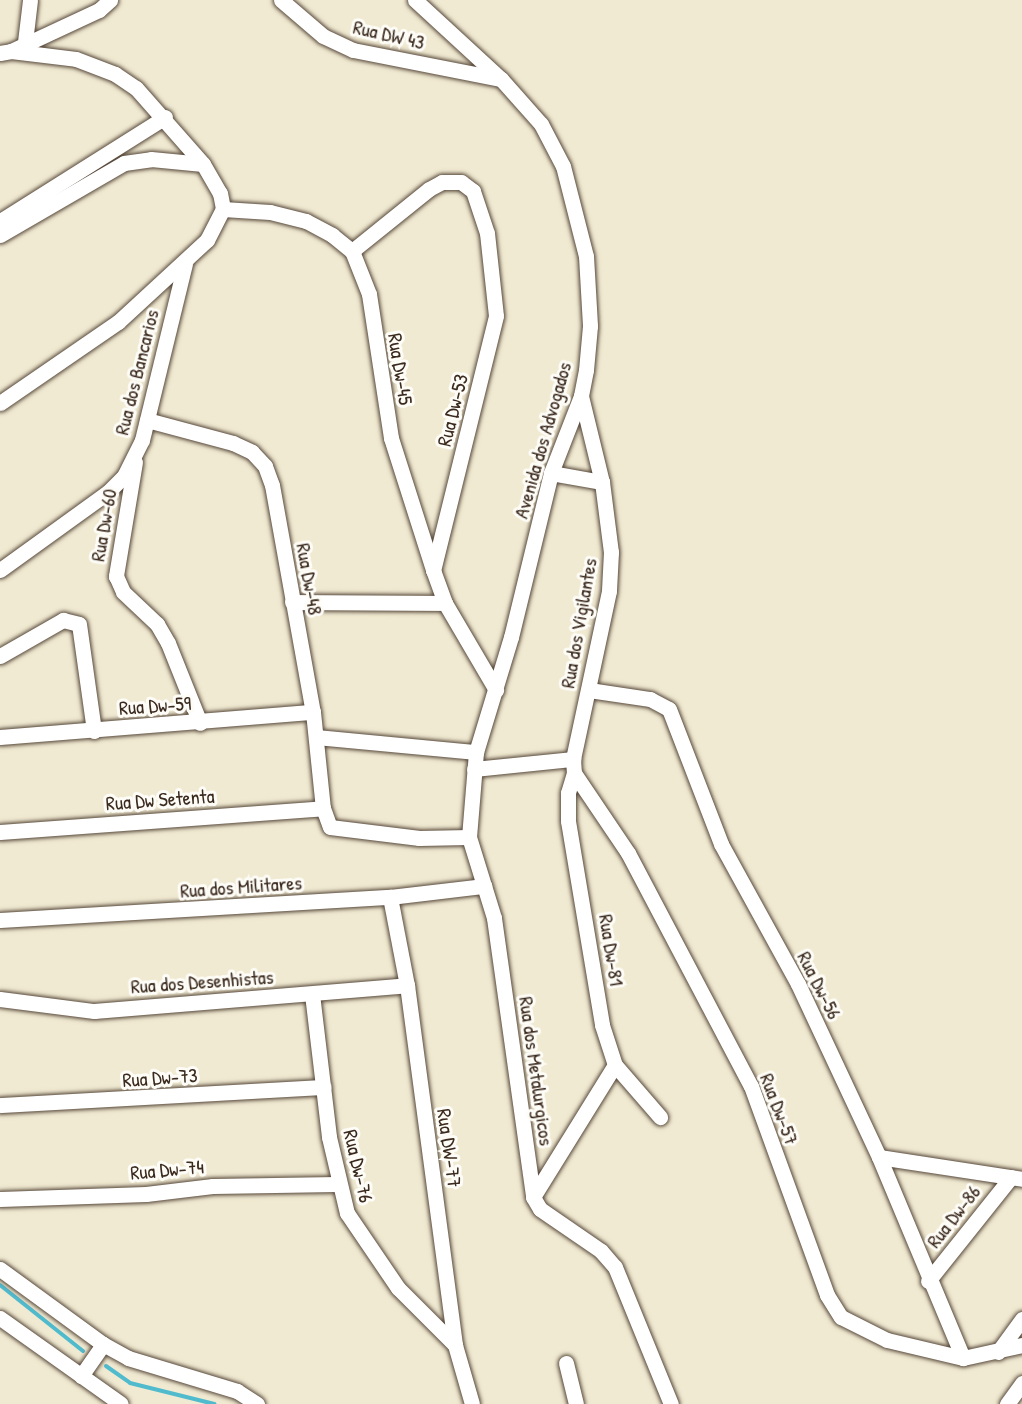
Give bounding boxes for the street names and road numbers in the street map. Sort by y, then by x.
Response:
street label: Rua DW 43 [351,14,427,54]
street label: Rua dos Bancarios [109,307,163,437]
street label: Rua Dw-45 [383,331,419,407]
street label: Avenida dos Advogados [508,359,576,521]
street label: Rua Dw-53 [431,371,473,449]
street label: Rua Dw-60 [85,487,121,563]
street label: Rua Dw-48 [292,541,328,617]
street label: Rua dos Vigilantes [555,556,601,690]
street label: Rua Dw-59 [118,691,192,719]
street label: Rua Dw Setenta [105,783,215,815]
street label: Rua dos Militares [179,870,303,902]
street label: Rua Dw-81 [594,912,630,988]
street label: Rua Dw-56 [793,947,847,1023]
street label: Rua dos Desenhistas [130,964,274,998]
street label: Rua dos Metalurgicos [515,995,559,1147]
street label: Rua Dw-73 [122,1062,198,1092]
street label: Rua Dw-57 [755,1070,805,1148]
street label: Rua DW-77 [433,1107,467,1189]
street label: Rua Dw-76 [339,1127,379,1205]
street label: Rua Dw-74 [129,1154,205,1184]
street label: Rua Dw-86 [921,1180,985,1252]

